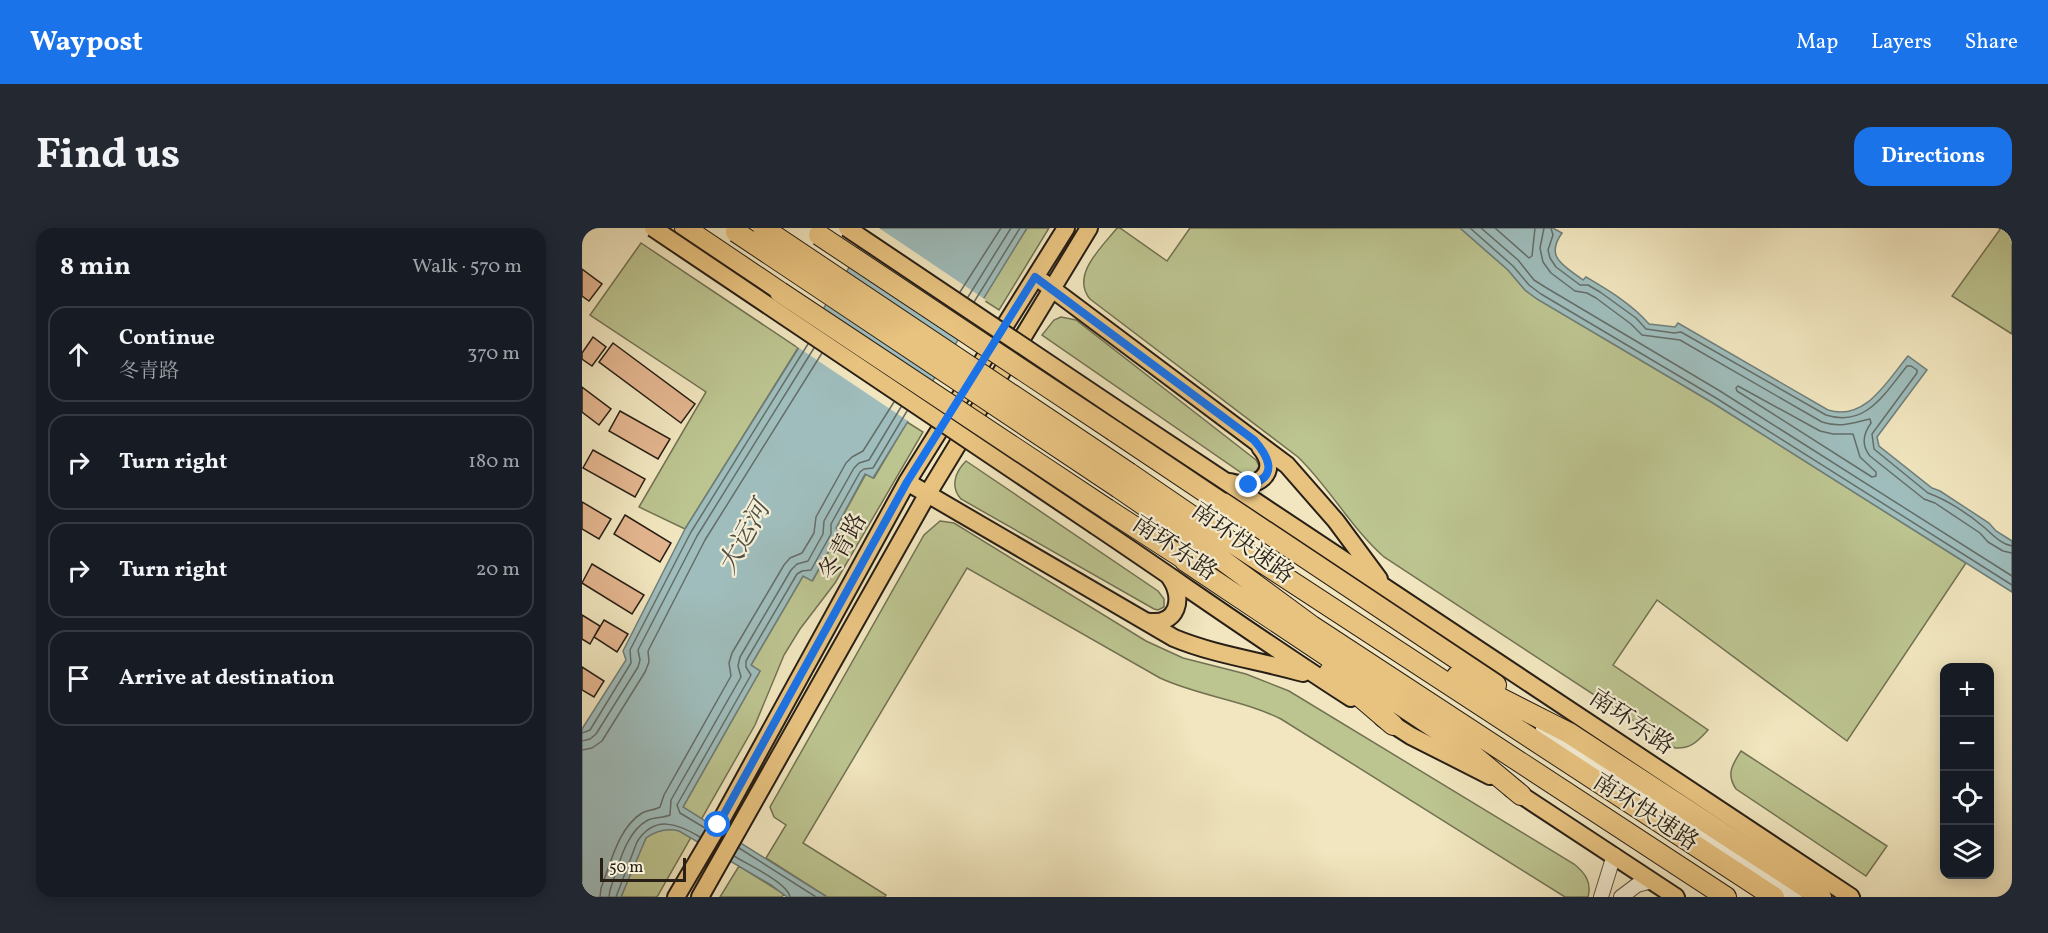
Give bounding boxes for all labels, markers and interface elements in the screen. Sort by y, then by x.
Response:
text: Waypost [30,23,143,62]
text: Map [1796,28,1838,57]
text: Layers [1871,28,1932,57]
text: Share [1965,28,2018,57]
text: Find us [36,127,180,186]
button: Directions [1854,127,2012,186]
text: 8 min [60,249,131,285]
text: Walk · 570 m [412,253,522,281]
text: Continue [119,323,215,354]
icon: ahead [62,338,95,371]
text: 370 m [467,340,520,368]
text: 冬青路 [119,358,179,386]
icon: right [62,446,95,479]
text: Turn right [119,447,227,478]
text: 180 m [468,448,520,476]
route end [1235,471,1261,497]
water label: 大运河 [710,492,782,581]
street label: 南环快速路 [1183,495,1301,593]
street label: 冬青路 [812,507,876,587]
street label: 南环东路 [1125,508,1223,590]
icon: right [62,554,95,587]
text: Turn right [119,555,227,586]
text: 20 m [476,556,520,584]
icon: arrive [62,662,95,695]
text: Arrive at destination [119,663,335,694]
map controls [1940,663,1994,879]
button: + [1940,663,1994,717]
street label: 南环东路 [1582,682,1680,764]
button: − [1940,717,1994,771]
street label: 南环快速路 [1585,766,1705,860]
button: locate [1940,771,1994,825]
route start [704,811,730,837]
button: layers [1940,825,1994,879]
scale bar [600,855,686,882]
text: 50 m [609,857,643,879]

